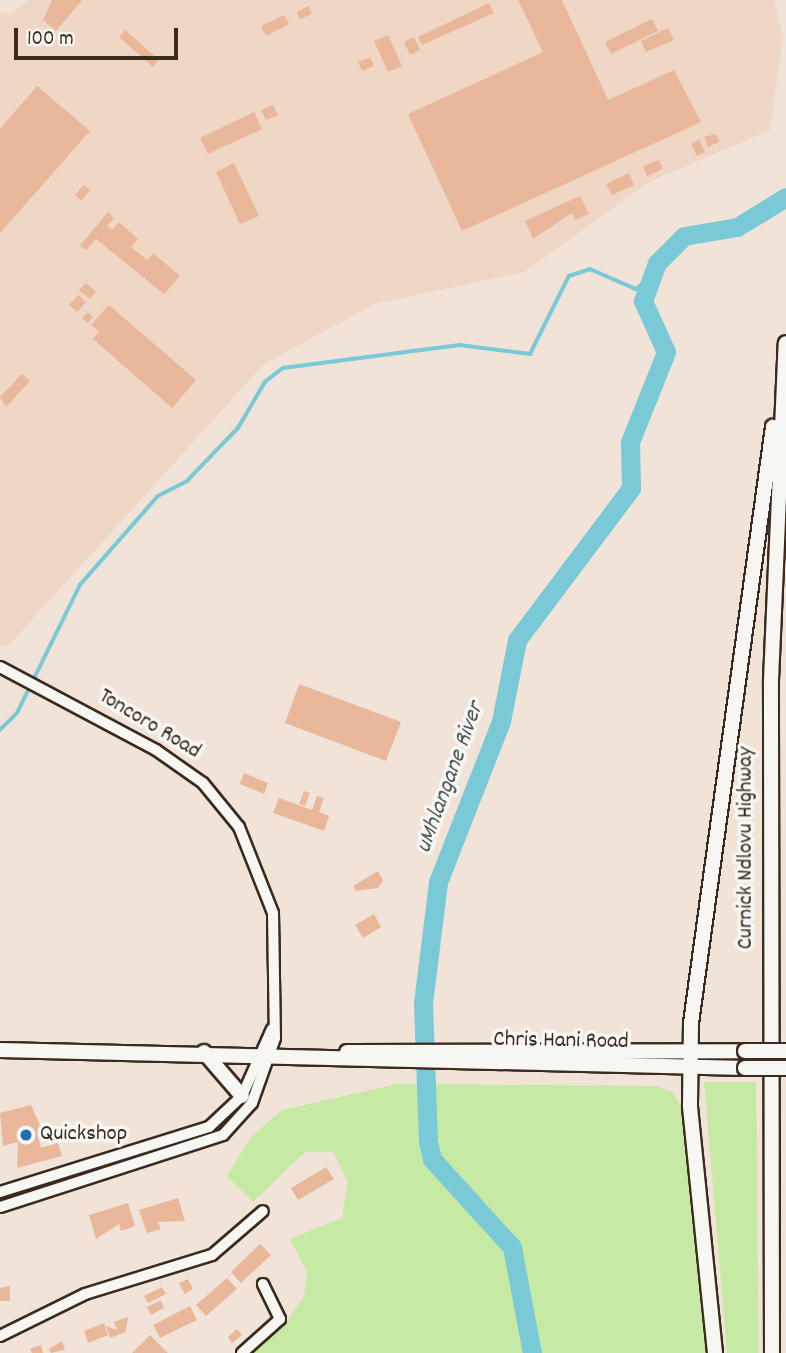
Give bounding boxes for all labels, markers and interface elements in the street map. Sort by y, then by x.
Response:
scale bar [18,14,182,58]
text: 100 m [27,25,74,55]
street label: Toncoro Road [93,684,205,766]
water label: uMhlangane River [410,699,492,857]
street label: Curnick Ndlovu Highway [733,747,761,949]
street label: Chris Hani Road [493,1027,629,1057]
place label: Quickshop [40,1121,127,1149]
marker: Quickshop [18,1127,34,1143]

